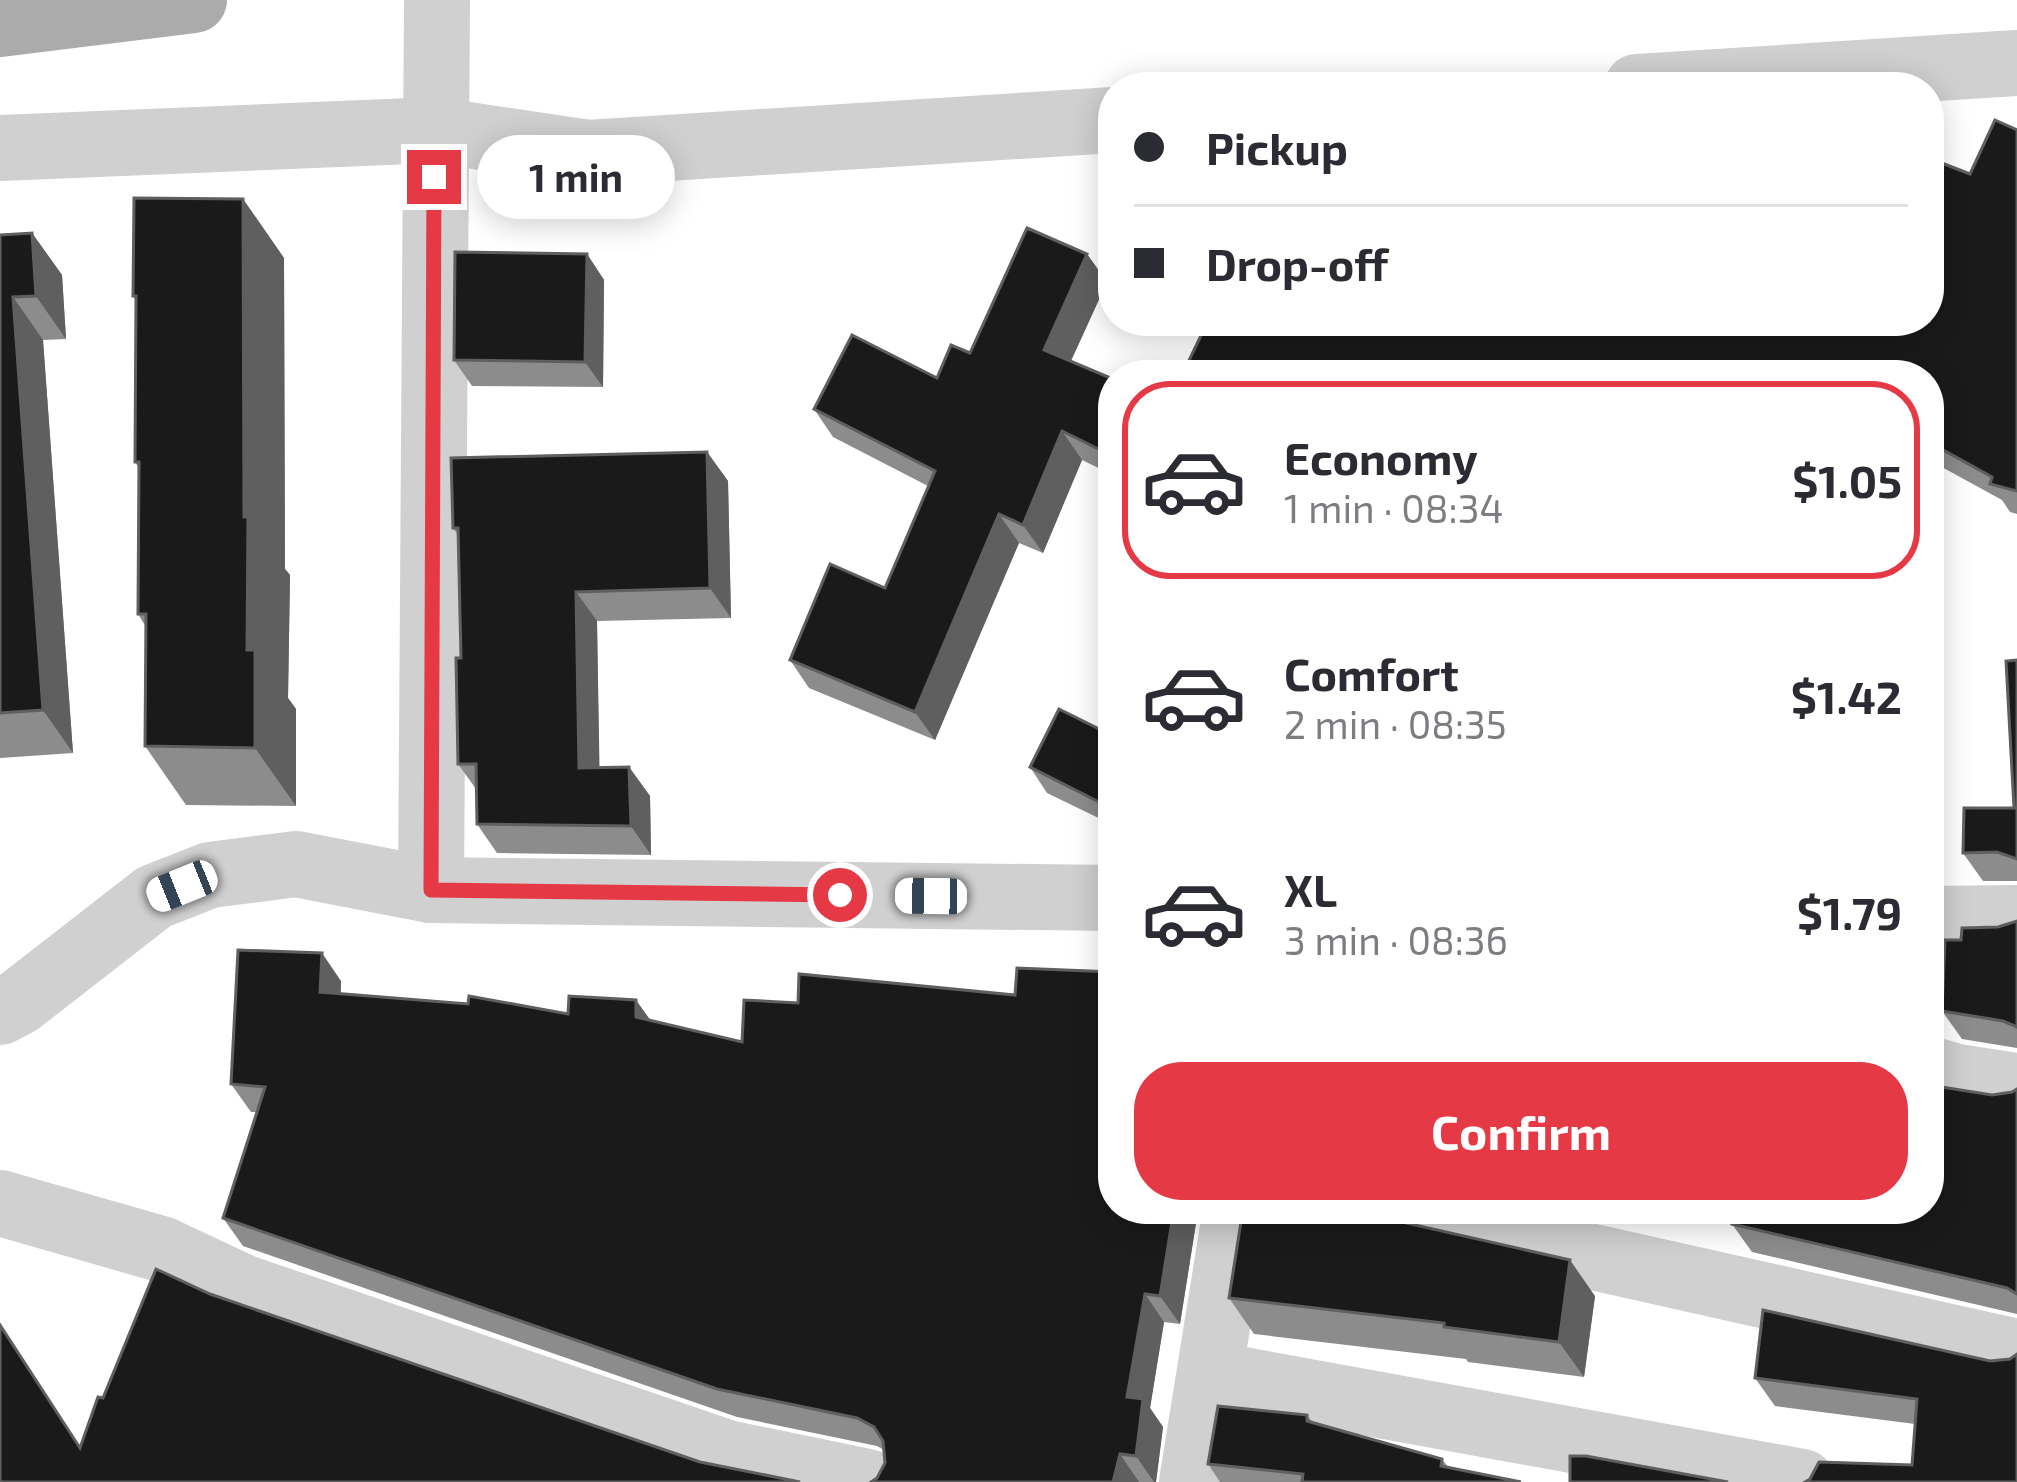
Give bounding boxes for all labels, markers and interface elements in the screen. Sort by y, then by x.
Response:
text: Pickup [1206,120,1348,174]
callout: 1 min [476,135,674,219]
route end [407,150,461,204]
text: 1 min [529,153,623,200]
text: Drop-off [1206,236,1388,290]
icon: car [1140,426,1248,534]
text: Economy [1284,430,1478,484]
text: $1.05 [1792,453,1902,507]
text: 1 min · 08:34 [1284,484,1503,531]
icon: car [1140,642,1248,750]
text: Comfort [1284,646,1459,700]
text: $1.42 [1791,669,1902,723]
text: 2 min · 08:35 [1284,700,1507,747]
car [142,856,222,916]
icon: car [1140,858,1248,966]
text: XL [1284,862,1337,916]
route start [813,868,867,922]
car [895,877,967,915]
text: $1.79 [1797,885,1902,939]
text: 3 min · 08:36 [1284,916,1508,963]
button: Confirm [1134,1062,1908,1200]

